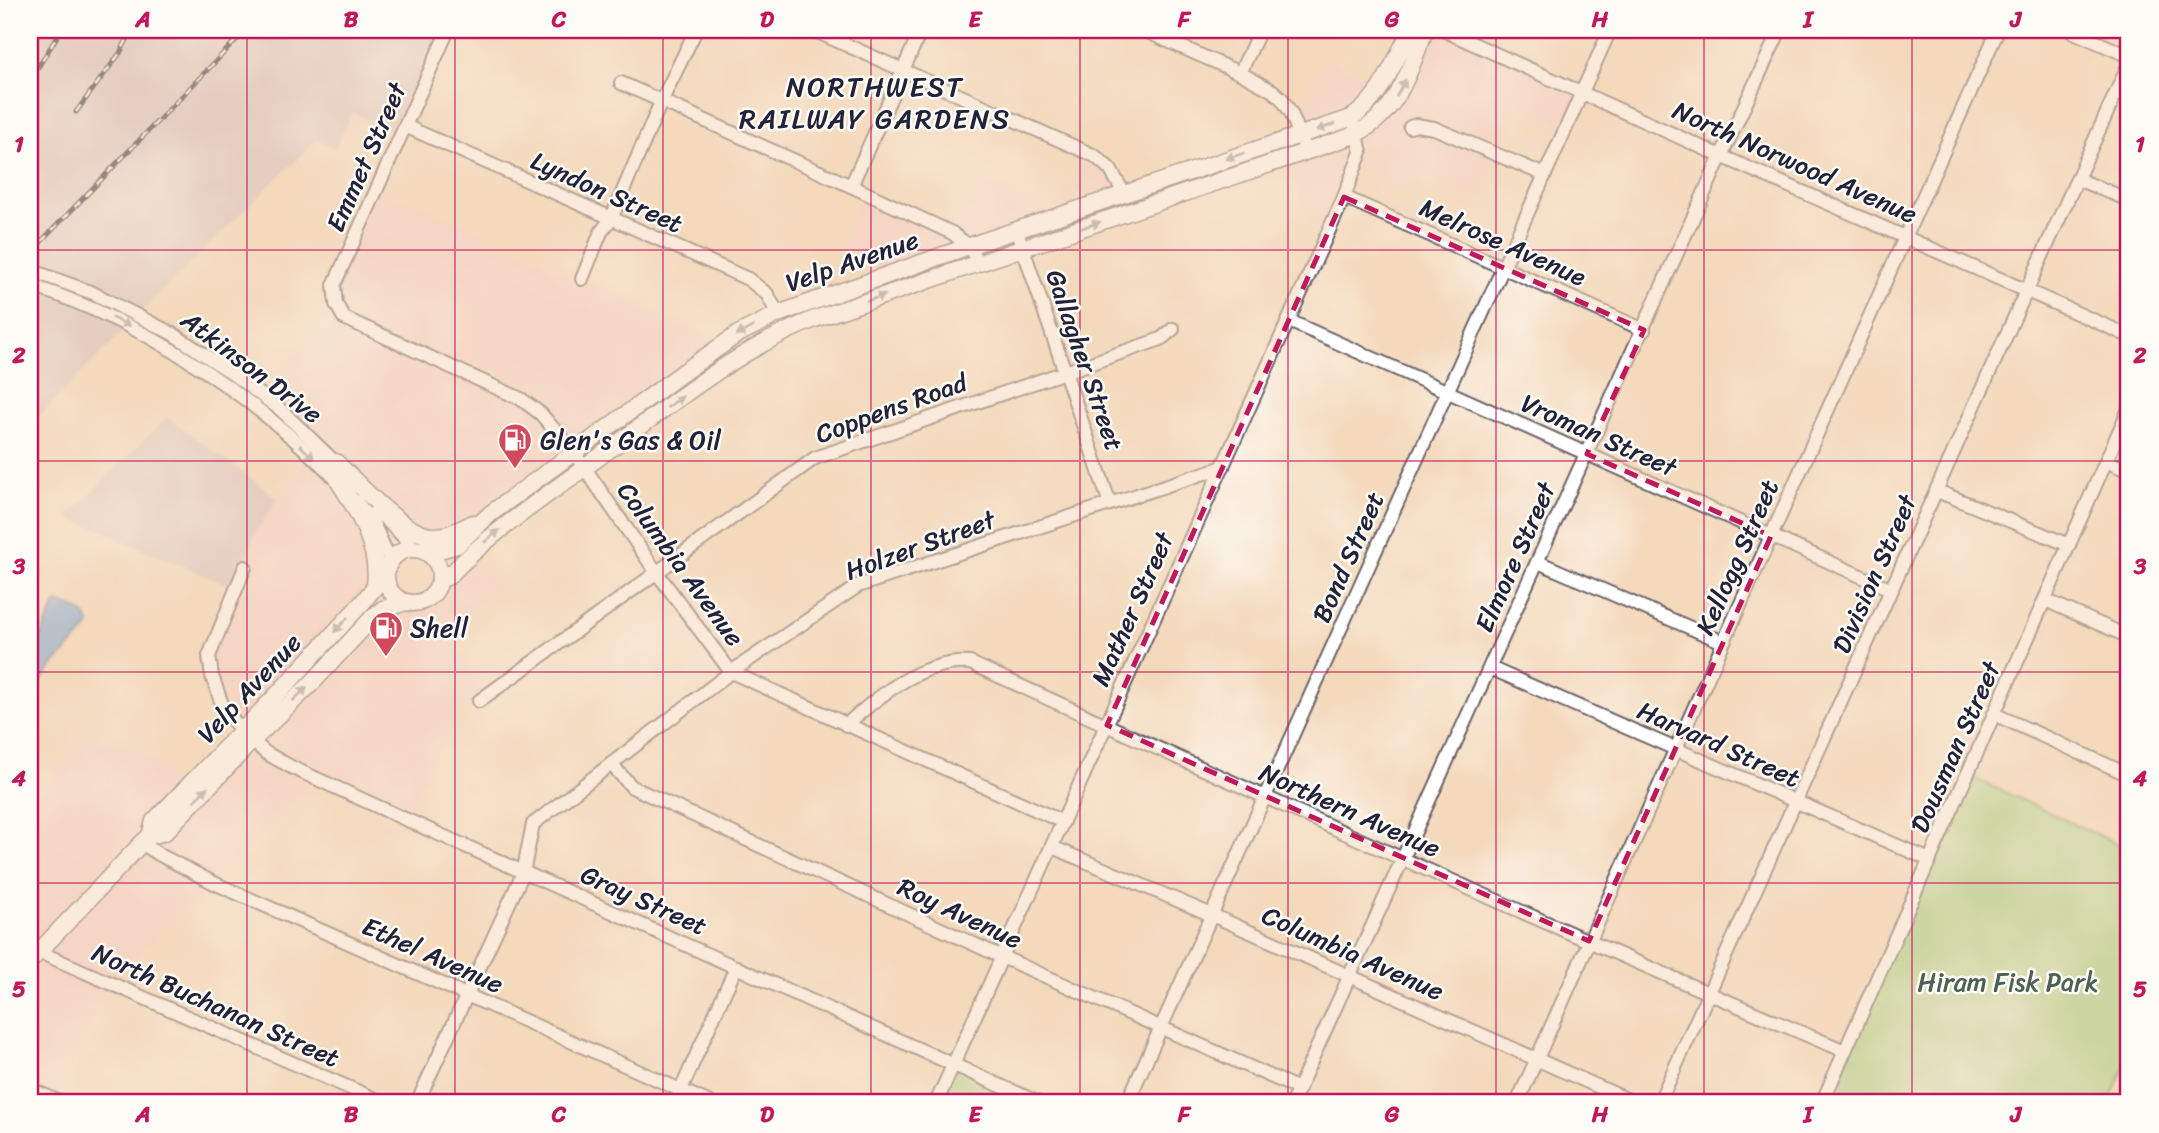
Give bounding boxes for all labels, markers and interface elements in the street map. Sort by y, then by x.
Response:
text: A [134,0,151,40]
text: B [344,0,359,40]
text: C [551,0,567,40]
text: D [760,0,775,40]
text: E [969,0,984,40]
text: F [1177,0,1192,40]
text: G [1384,0,1400,40]
text: H [1591,0,1609,40]
text: I [1802,0,1814,40]
text: J [2009,0,2023,40]
district label: NORTHWEST RAILWAY GARDENS [739,62,1011,143]
street label: Emmet Street [313,73,420,239]
one-way arrow [1394,78,1406,98]
street label: North Norwood Avenue [1665,87,1925,237]
one-way arrow [1315,122,1336,133]
text: 1 [14,124,24,165]
text: 1 [2135,124,2145,165]
street label: Lyndon Street [523,138,691,246]
one-way arrow [1225,151,1246,162]
street label: Melrose Avenue [1412,185,1594,300]
street label: Velp Avenue [779,217,925,305]
one-way arrow [1081,219,1102,230]
street label: Gallagher Street [1032,263,1138,457]
one-way arrow [866,292,887,303]
street label: Atkinson Drive [170,297,333,436]
one-way arrow [111,316,131,328]
one-way arrow [735,325,754,337]
text: 2 [11,335,26,376]
text: 2 [2132,335,2147,376]
street label: Coppens Road [809,358,975,457]
street label: Vroman Street [1514,380,1686,490]
one-way arrow [666,395,684,409]
place label: Glen's Gas & Oil [540,417,721,463]
fuel station icon: Glen's Gas & Oil [496,421,534,470]
one-way arrow [298,444,315,460]
street label: Columbia Avenue [605,471,757,657]
street label: Kellogg Street [1682,472,1792,642]
street label: Elmore Street [1461,473,1569,640]
street label: Bond Street [1299,484,1397,630]
street label: Division Street [1818,486,1930,661]
street label: Holzer Street [838,496,1003,593]
street label: Mather Street [1077,523,1187,694]
one-way arrow [483,529,500,544]
text: 3 [12,546,26,587]
text: 3 [2133,546,2147,587]
place label: Shell [410,605,469,651]
fuel station icon: Shell [367,609,405,658]
one-way arrow [334,616,350,633]
street label: Velp Avenue [185,622,313,754]
street label: Dousman Street [1897,652,2014,840]
one-way arrow [291,687,308,703]
street label: Harvard Street [1630,687,1808,801]
street label: Northern Avenue [1252,749,1448,871]
text: 4 [11,758,27,799]
text: 4 [2132,758,2148,799]
one-way arrow [193,786,209,803]
street label: Gray Street [573,852,715,948]
street label: Roy Avenue [890,864,1030,962]
street label: Columbia Avenue [1254,892,1452,1014]
street label: Ethel Avenue [355,903,511,1007]
street label: North Buchanan Street [84,930,348,1080]
park label: Hiram Fisk Park [1917,959,2099,1005]
text: 5 [12,969,26,1010]
text: 5 [2133,969,2147,1010]
text: A [134,1094,151,1133]
text: B [344,1094,359,1133]
text: C [551,1094,567,1133]
text: D [760,1094,775,1133]
text: E [969,1094,984,1133]
text: F [1177,1094,1192,1133]
text: G [1384,1094,1400,1133]
text: H [1591,1094,1609,1133]
text: I [1802,1094,1814,1133]
text: J [2009,1094,2023,1133]

